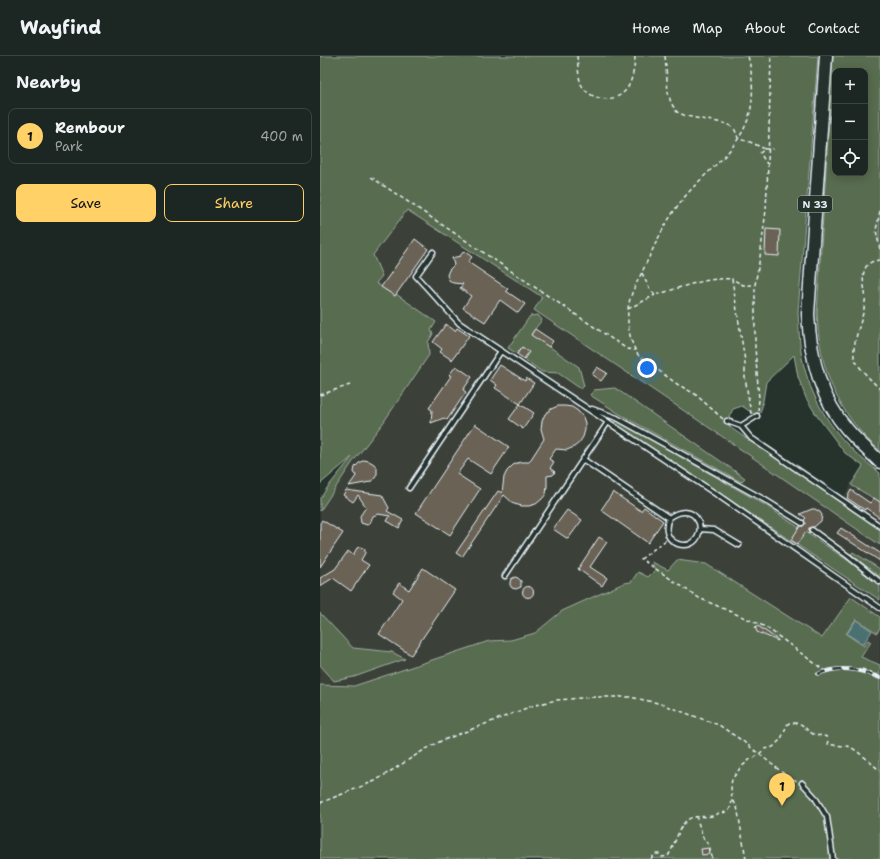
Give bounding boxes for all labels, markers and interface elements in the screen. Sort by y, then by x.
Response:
text: Wayfind [20,15,101,40]
text: Home [632,19,671,37]
text: Map [693,19,723,37]
text: About [745,19,786,37]
text: Contact [808,19,860,37]
map controls [832,68,868,176]
button: + [832,68,868,104]
text: Nearby [16,71,81,93]
button: − [832,104,868,140]
text: Rembour [55,118,125,138]
text: 1 [27,128,33,145]
text: 400 m [260,128,303,145]
text: Park [55,138,83,155]
button: locate [832,140,868,176]
button: Save [16,184,156,222]
button: Share [164,184,304,222]
road number: N 33 [798,196,832,212]
your location [637,358,657,378]
pin: 1 [769,773,795,806]

